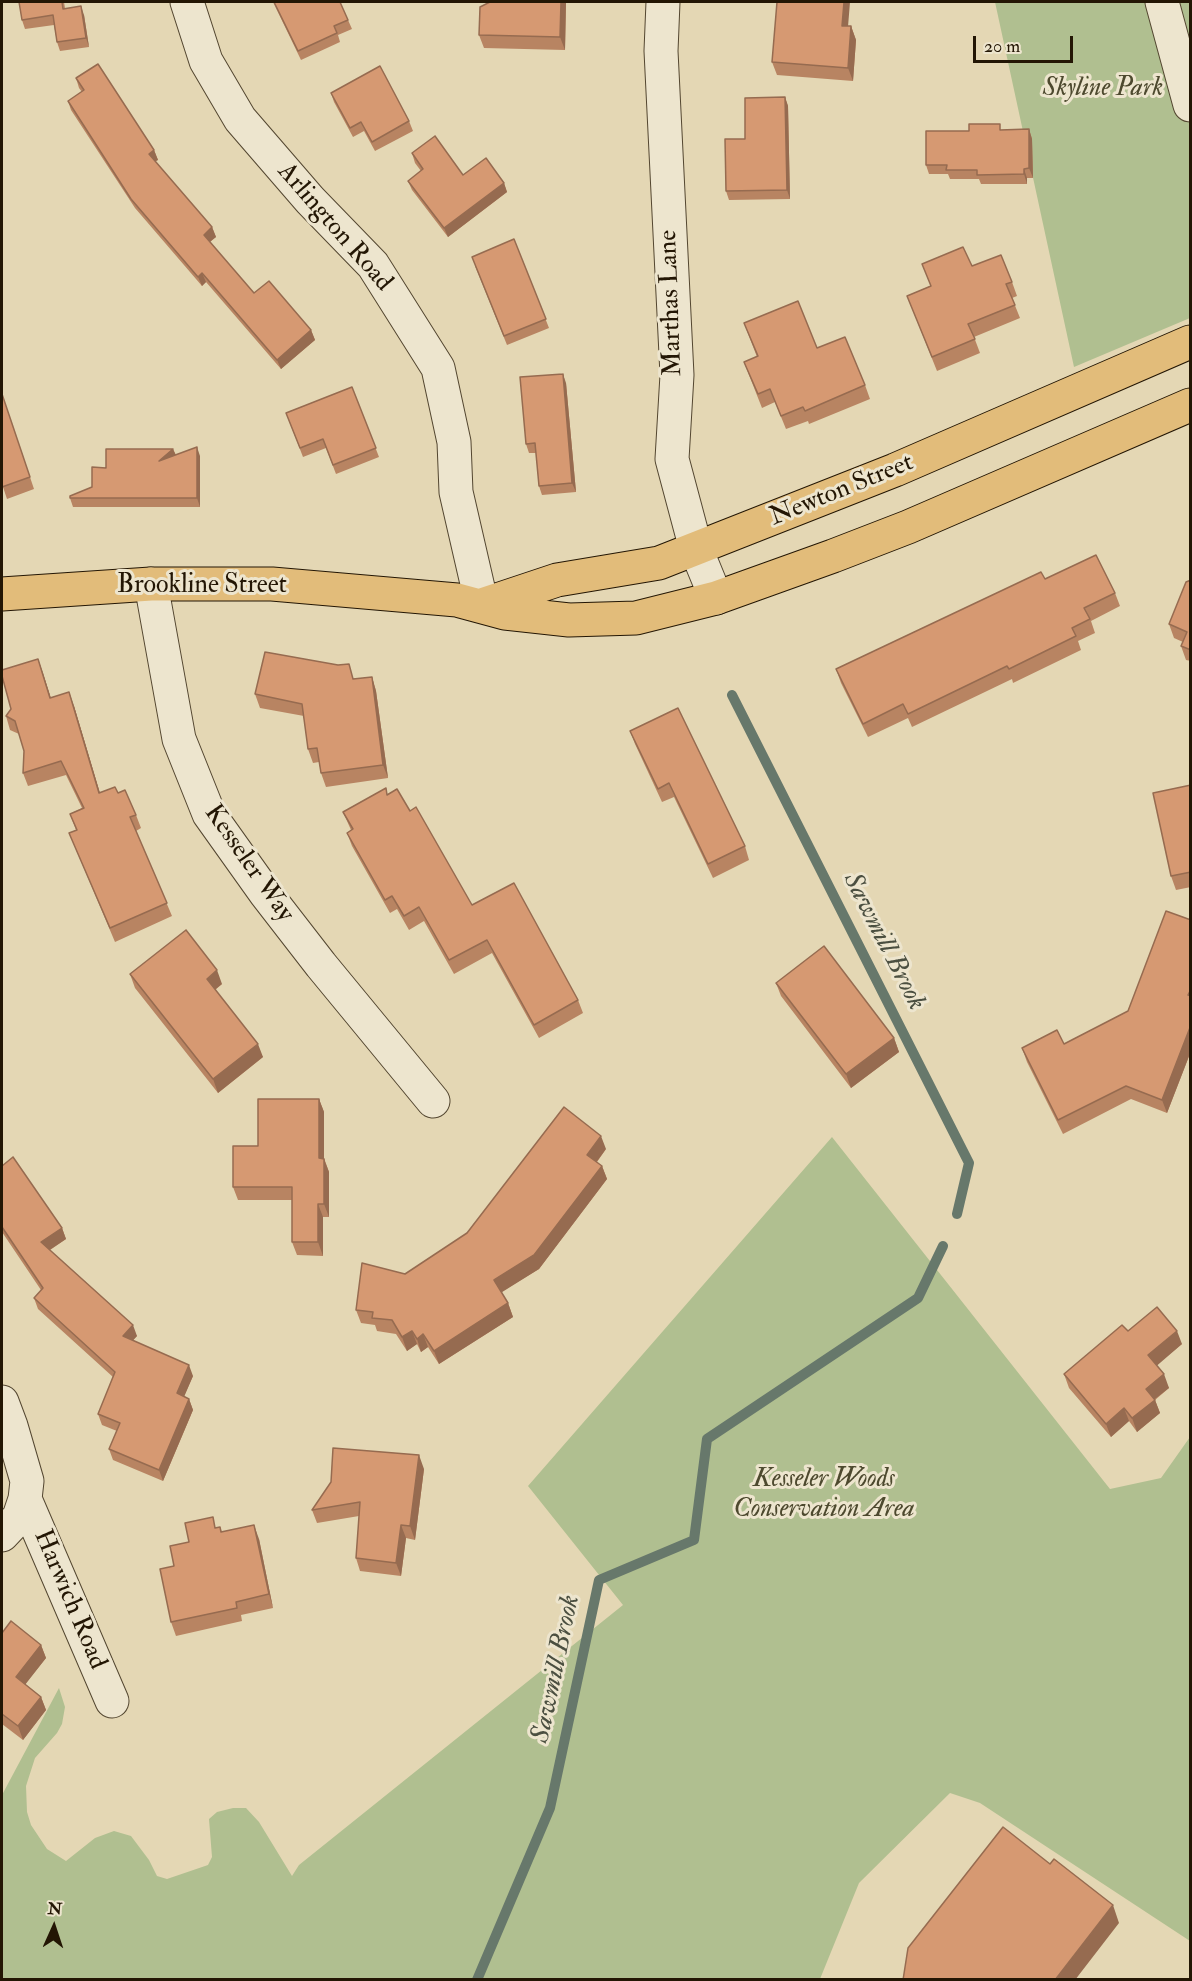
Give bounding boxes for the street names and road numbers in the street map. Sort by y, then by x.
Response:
street label: Arlington Road [270,157,398,299]
street label: Marthas Lane [654,229,690,377]
street label: Newton Street [766,448,918,534]
street label: Brookline Street [117,570,287,602]
street label: Kesseler Way [196,799,300,929]
street label: Harwich Road [26,1526,112,1674]

